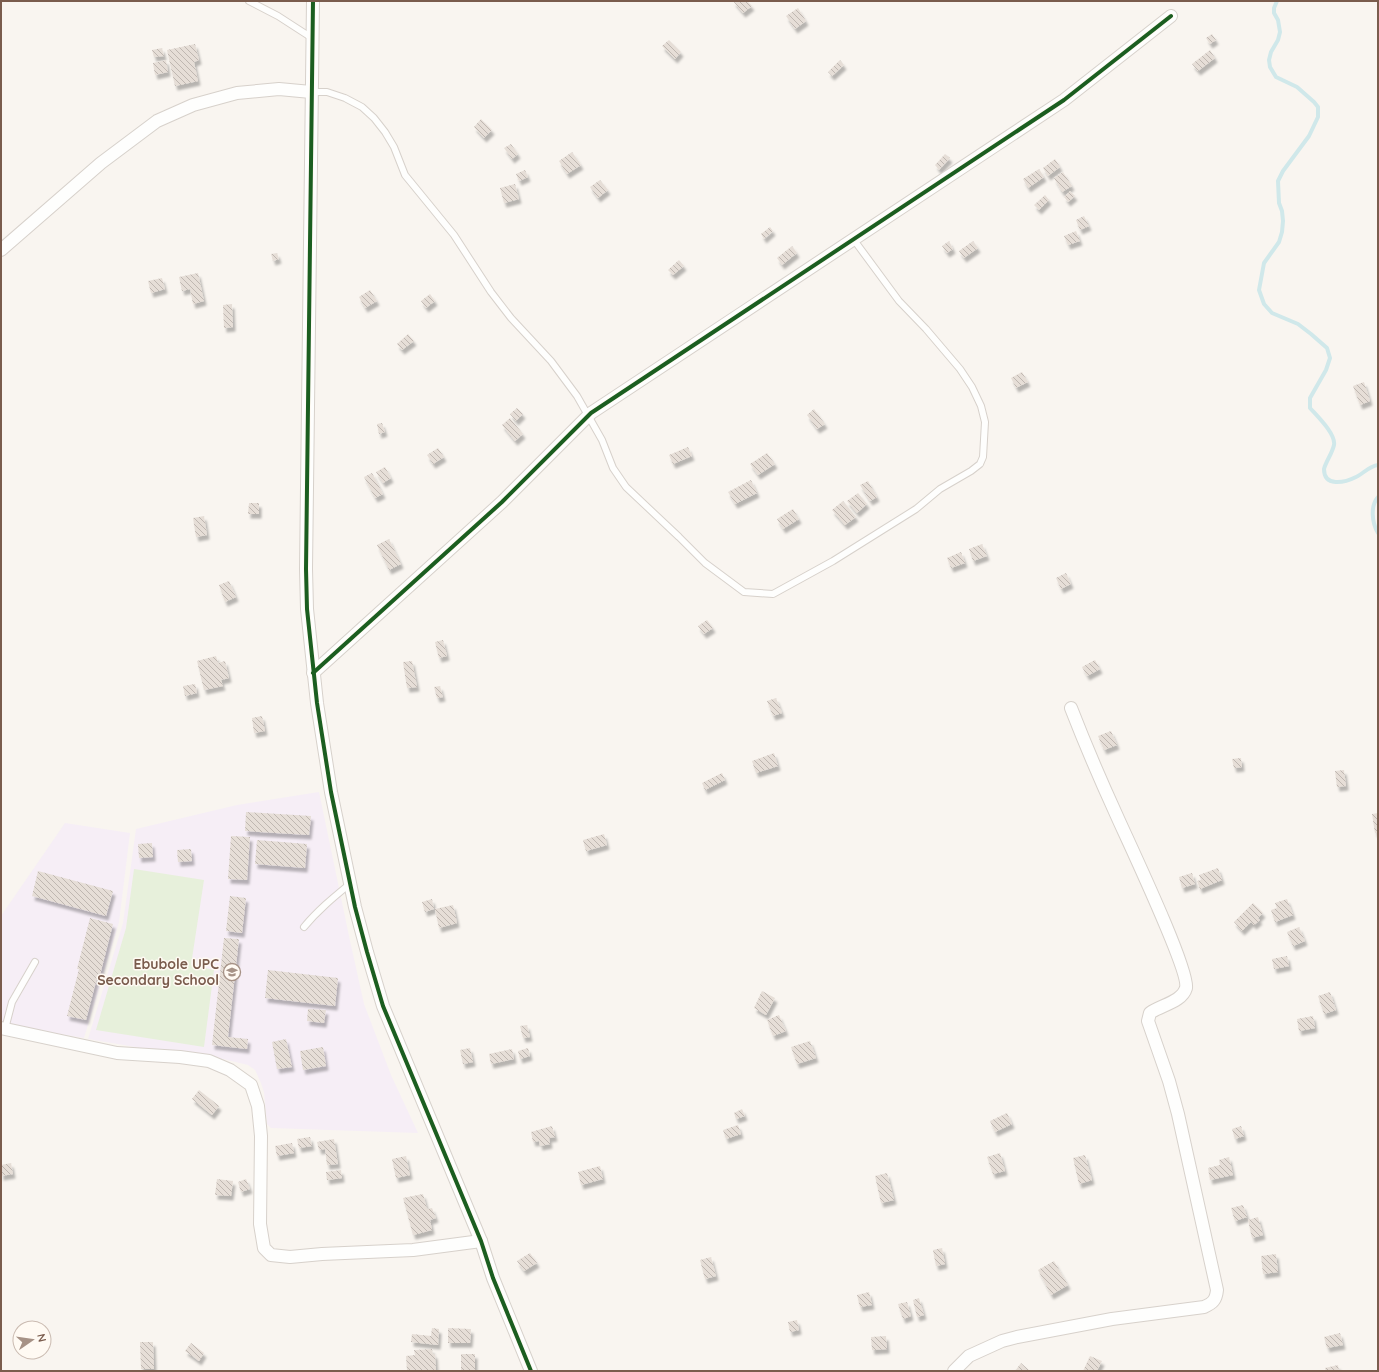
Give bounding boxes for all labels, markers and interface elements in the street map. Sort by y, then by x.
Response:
place label: Ebubole UPC Secondary School [97,955,219,989]
school or university icon: Ebubole UPC Secondary School [222,962,242,982]
north arrow [12,1320,52,1360]
text: N [34,1332,49,1343]

